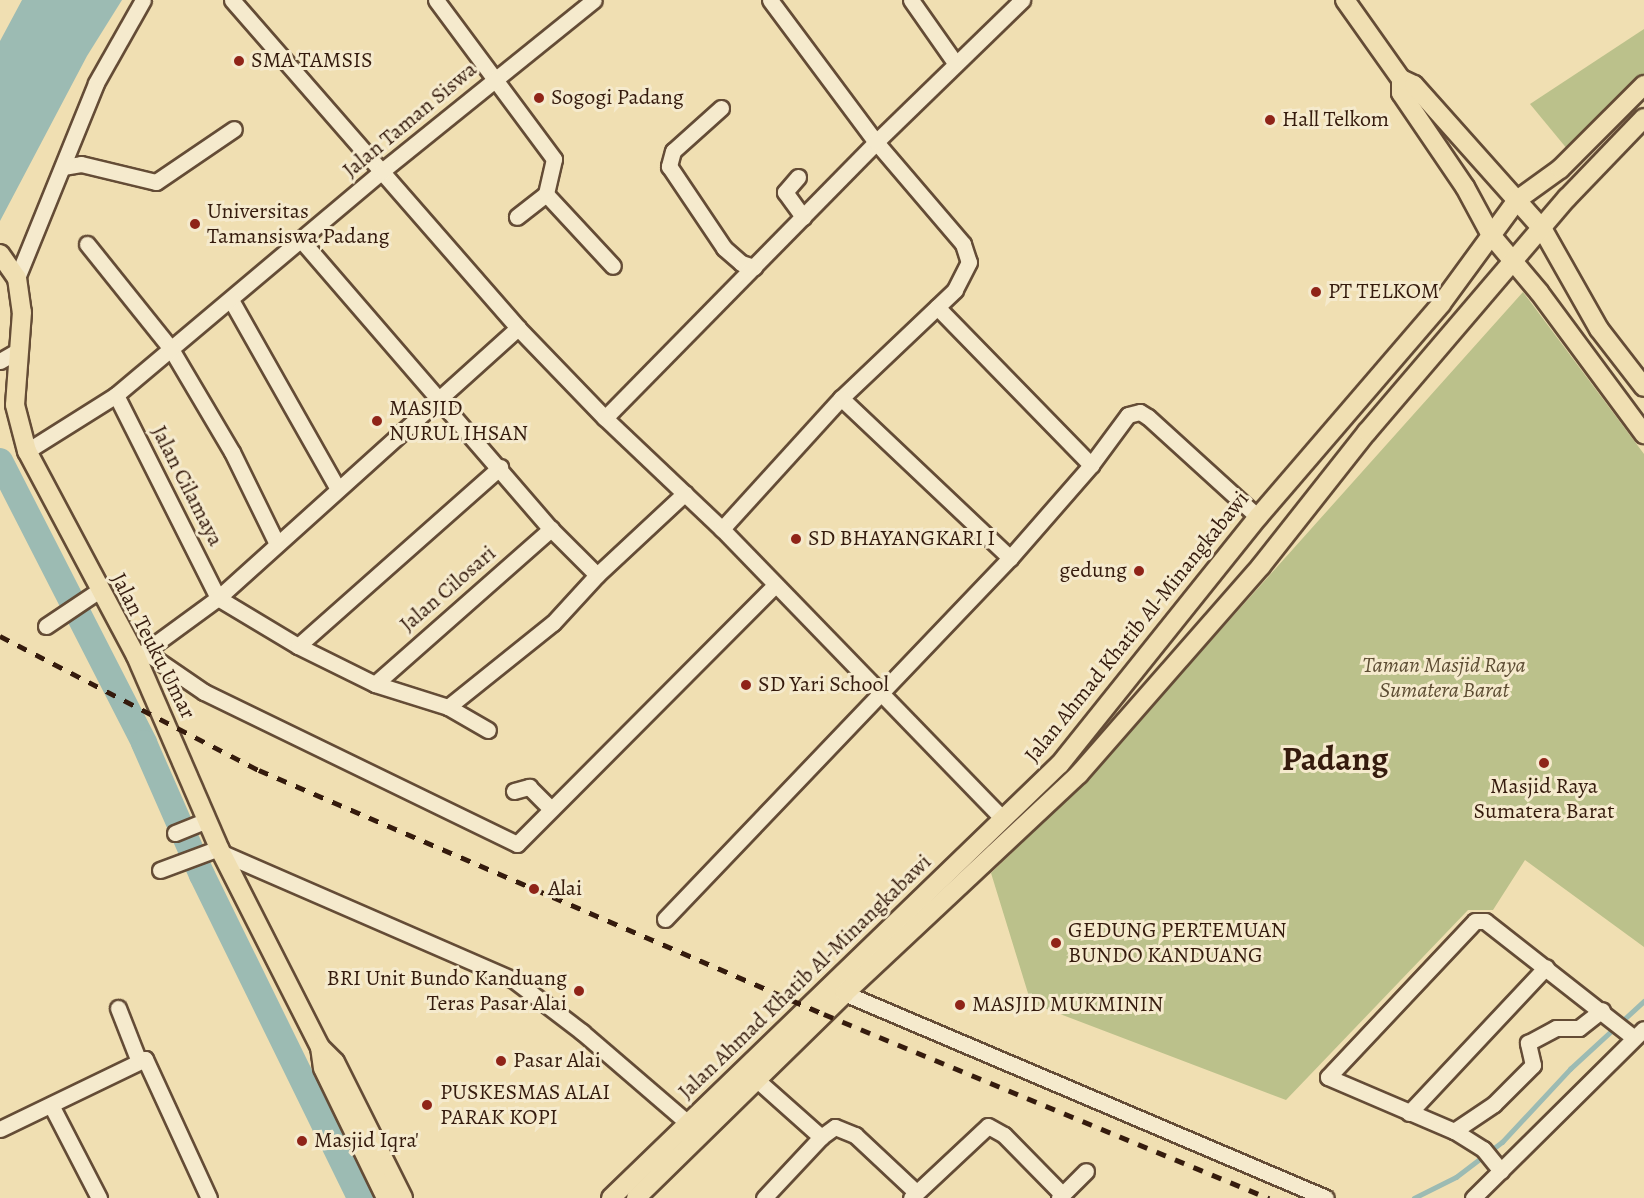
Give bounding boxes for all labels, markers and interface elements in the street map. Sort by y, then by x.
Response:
place label: SMA TAMSIS [251,48,373,74]
marker: SMA TAMSIS [232,54,246,68]
street label: Jalan Taman Siswa [338,56,482,184]
place label: Sogogi Padang [551,85,684,111]
marker: Sogogi Padang [532,91,546,105]
place label: Hall Telkom [1282,107,1389,133]
marker: Hall Telkom [1263,113,1277,127]
place label: Universitas Tamansiswa Padang [207,198,390,249]
marker: Universitas Tamansiswa Padang [188,217,202,231]
place label: PT TELKOM [1328,279,1439,305]
marker: PT TELKOM [1309,285,1323,299]
place label: MASJID NURUL IHSAN [389,395,528,446]
marker: MASJID NURUL IHSAN [370,414,384,428]
street label: Jalan Cilamaya [145,421,229,551]
street label: Jalan Ahmad Khatib Al-Minangkabawi [1019,486,1255,768]
place label: SD BHAYANGKARI I [808,526,995,552]
marker: SD BHAYANGKARI I [789,532,803,546]
street label: Jalan Cilosari [395,540,501,638]
place label: gedung [1059,558,1127,584]
marker: gedung [1132,564,1146,578]
street label: Jalan Teuku Umar [105,569,201,723]
park label: Taman Masjid Raya Sumatera Barat [1362,652,1526,704]
place label: SD Yari School [758,672,889,698]
marker: SD Yari School [739,678,753,692]
district label: Padang [1282,739,1388,779]
marker: Masjid Raya Sumatera Barat [1537,756,1551,770]
place label: Masjid Raya Sumatera Barat [1473,773,1615,824]
street label: Jalan Ahmad Khatib Al-Minangkabawi [673,849,937,1105]
place label: Alai [548,876,582,902]
marker: Alai [525,880,543,898]
place label: GEDUNG PERTEMUAN BUNDO KANDUANG [1068,917,1287,968]
marker: GEDUNG PERTEMUAN BUNDO KANDUANG [1049,936,1063,950]
place label: BRI Unit Bundo Kanduang Teras Pasar Alai [327,965,567,1016]
marker: BRI Unit Bundo Kanduang Teras Pasar Alai [572,984,586,998]
place label: MASJID MUKMININ [972,992,1163,1018]
marker: MASJID MUKMININ [953,998,967,1012]
place label: Pasar Alai [513,1048,601,1074]
marker: Pasar Alai [494,1054,508,1068]
place label: PUSKESMAS ALAI PARAK KOPI [440,1079,610,1130]
marker: PUSKESMAS ALAI PARAK KOPI [418,1096,436,1114]
place label: Masjid Iqra' [314,1128,419,1154]
marker: Masjid Iqra' [295,1134,309,1148]

